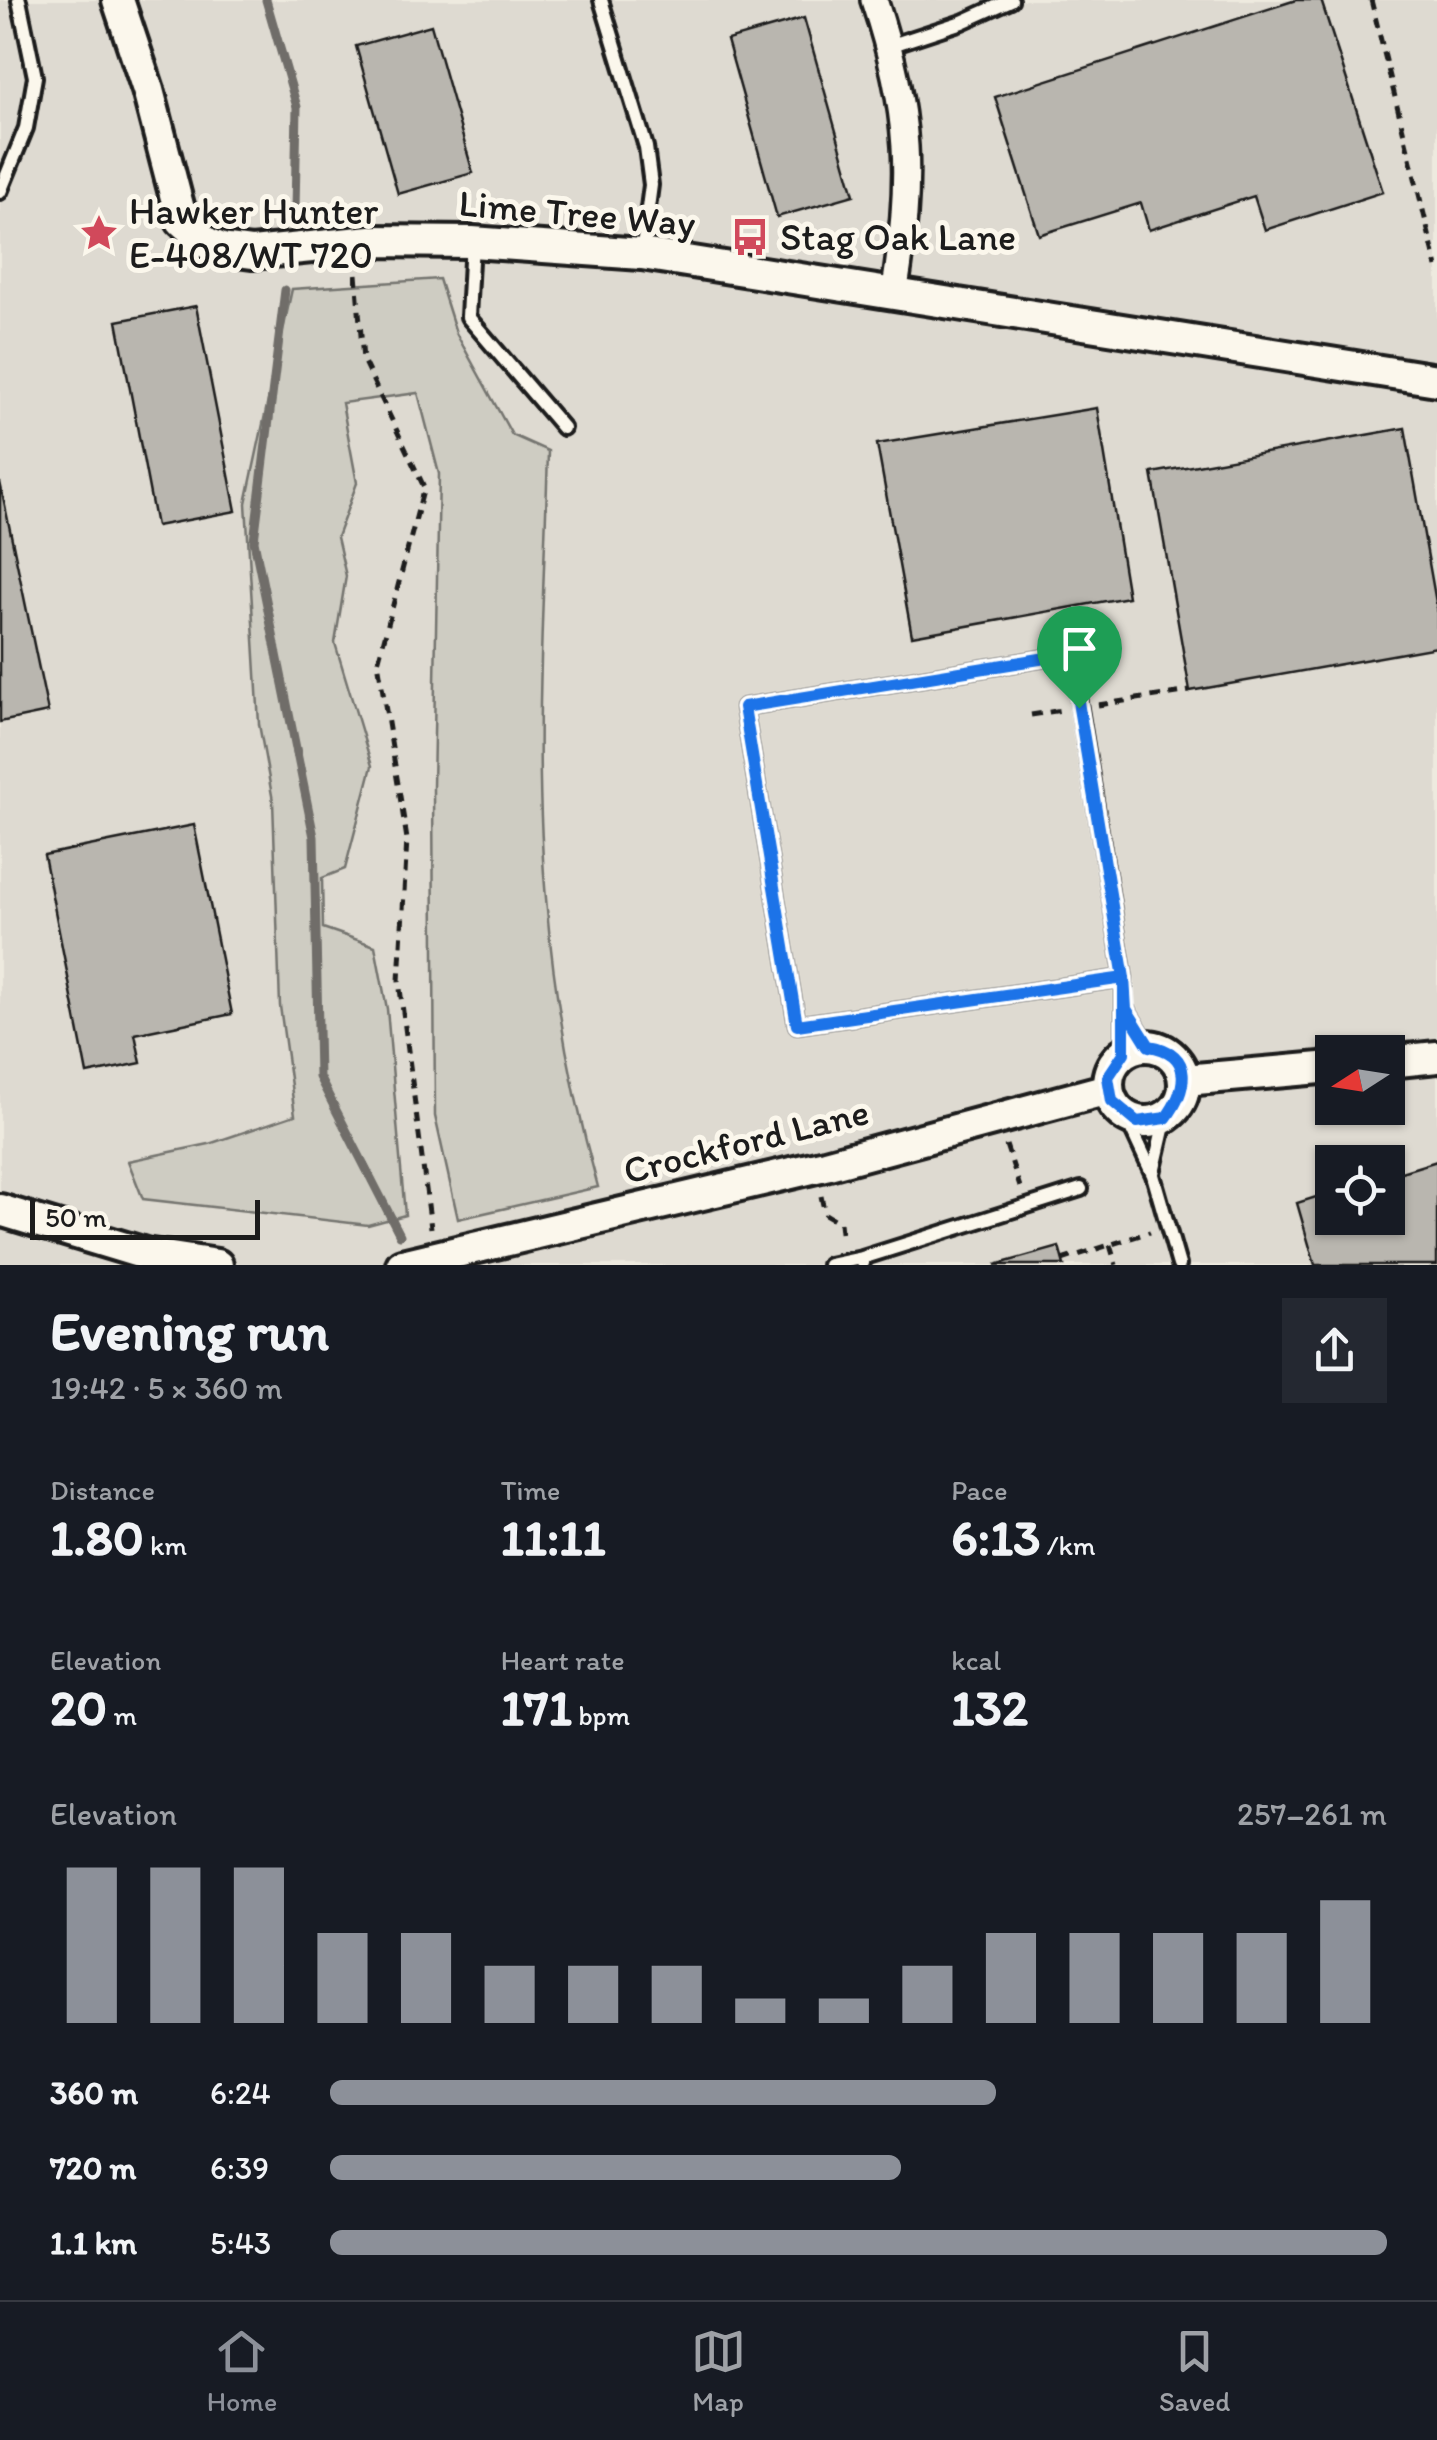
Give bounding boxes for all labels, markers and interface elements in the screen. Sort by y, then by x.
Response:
street label: Lime Tree Way [457,180,697,246]
place label: Hawker Hunter E-408/WT 720 [129,188,378,278]
place icon: Hawker Hunter E-408/WT 720 [78,212,120,254]
place label: Stag Oak Lane [780,214,1016,260]
bus stop icon: Stag Oak Lane [729,216,771,258]
pin [1037,606,1122,709]
icon: arrive [1052,621,1107,676]
north arrow [1315,1035,1405,1125]
map controls [1315,1035,1405,1235]
street label: Crockford Lane [618,1088,874,1194]
button: locate [1315,1145,1405,1235]
scale bar [30,1195,260,1240]
text: 50 m [45,1200,107,1234]
text: Evening run [50,1298,329,1364]
button: share [1282,1298,1387,1403]
text: 19:42 · 5 × 360 m [50,1369,283,1407]
text: Distance [50,1473,155,1507]
text: Time [501,1473,560,1507]
text: Pace [951,1473,1007,1507]
text: 1.80 [50,1507,144,1568]
text: 11:11 [501,1507,606,1568]
text: 6:13 [951,1507,1040,1568]
text: km [144,1528,187,1562]
text: /km [1040,1528,1096,1562]
text: Elevation [50,1643,161,1677]
text: Heart rate [501,1643,625,1677]
text: kcal [951,1643,1001,1677]
text: 20 [50,1677,107,1738]
text: 171 [501,1677,572,1738]
text: 132 [951,1677,1028,1738]
text: m [107,1698,137,1732]
text: bpm [572,1698,630,1732]
text: Elevation [50,1795,177,1833]
text: 257–261 m [1237,1795,1387,1833]
text: 360 m [50,2074,138,2112]
text: 6:24 [210,2074,271,2112]
text: 720 m [50,2149,137,2187]
text: 6:39 [210,2149,269,2187]
text: 1.1 km [50,2224,137,2262]
text: 5:43 [210,2224,271,2262]
tab: Home [207,2324,277,2418]
tab: Map [691,2324,746,2418]
tab: Saved [1159,2324,1230,2418]

